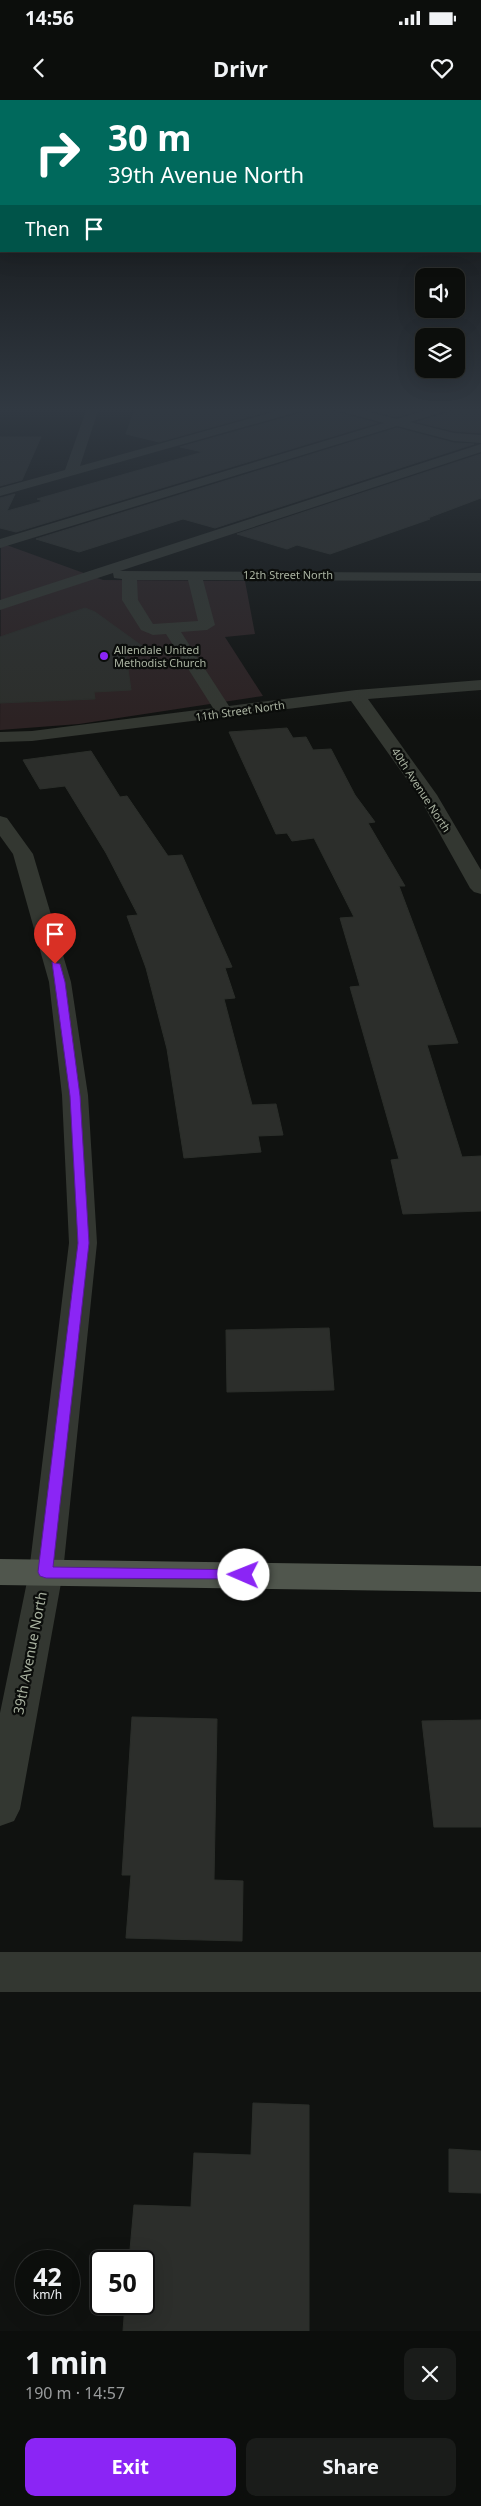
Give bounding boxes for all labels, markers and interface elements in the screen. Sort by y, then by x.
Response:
text: 14:56 [25,5,74,31]
text: Drivr [213,53,268,83]
icon: back [25,54,53,82]
icon: heart [428,54,456,82]
text: 30 m [108,114,191,161]
icon: right [25,120,90,185]
text: 39th Avenue North [108,159,304,189]
icon: arrive [80,215,108,243]
text: Then [25,216,70,242]
map controls [415,268,465,378]
button: sound [415,268,465,318]
button: layers [415,328,465,378]
street label: 12th Street North [243,567,333,582]
place label: Allendale United Methodist Church [114,642,206,670]
marker: Allendale United Methodist Church [98,650,110,662]
street label: 11th Street North [194,697,286,724]
street label: 40th Avenue North [388,745,454,835]
pin [34,913,76,964]
icon: arrive [41,920,69,948]
position arrow [217,1548,269,1600]
street label: 39th Avenue North [8,1590,51,1716]
speed limit sign: 50 [90,2250,155,2315]
text: 42 [33,2259,62,2293]
text: km/h [33,2286,62,2303]
text: 1 min [25,2342,108,2383]
button: close [404,2348,456,2400]
text: 190 m · 14:57 [25,2382,125,2404]
button: Exit [25,2438,236,2496]
button: Share [246,2438,456,2496]

